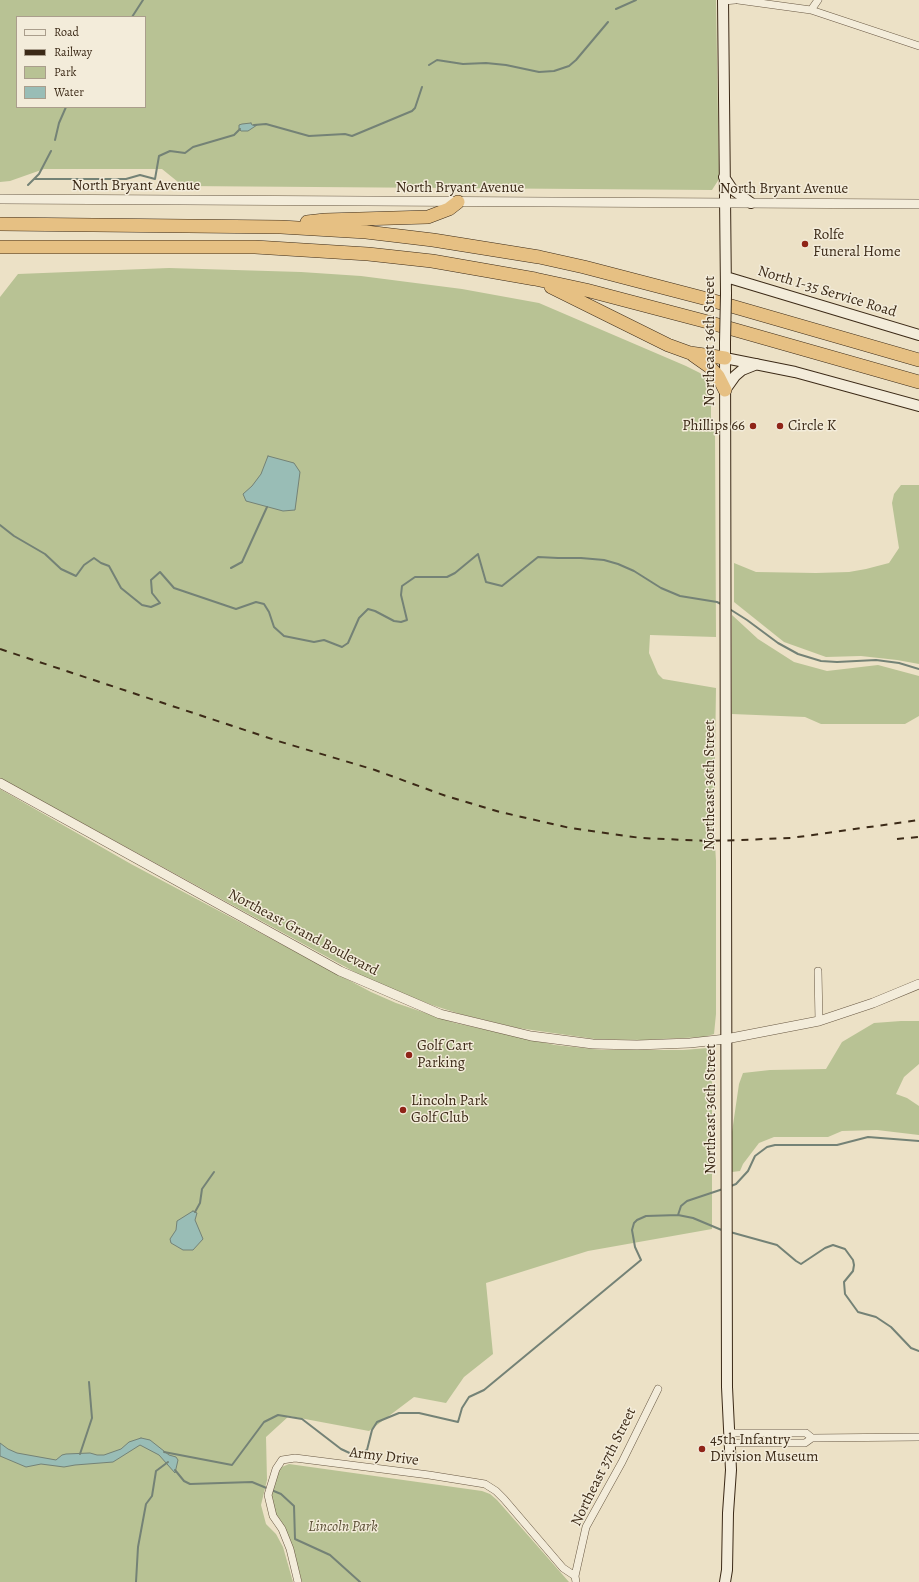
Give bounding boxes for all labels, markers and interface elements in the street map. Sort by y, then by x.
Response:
legend [16,16,146,108]
text: Road [54,24,79,40]
text: Railway [54,44,92,60]
text: Park [54,64,77,80]
text: Water [54,84,84,100]
street label: North Bryant Avenue [72,177,200,195]
street label: North Bryant Avenue [396,179,524,197]
street label: North Bryant Avenue [720,180,848,198]
place label: Rolfe Funeral Home [813,226,901,261]
marker: Rolfe Funeral Home [800,239,810,249]
street label: North I-35 Service Road [755,262,899,322]
street label: Northeast 36th Street [701,276,719,406]
place label: Phillips 66 [682,417,745,435]
place label: Circle K [788,417,836,435]
marker: Phillips 66 [748,421,758,431]
marker: Circle K [775,421,785,431]
street label: Northeast 36th Street [701,720,719,850]
street label: Northeast Grand Boulevard [225,886,381,980]
place label: Golf Cart Parking [417,1037,473,1072]
street label: Northeast 36th Street [702,1044,720,1174]
marker: Golf Cart Parking [404,1050,414,1060]
place label: Lincoln Park Golf Club [411,1092,488,1127]
marker: Lincoln Park Golf Club [398,1105,408,1115]
street label: Northeast 37th Street [567,1405,641,1529]
place label: 45th Infantry Division Museum [710,1431,818,1466]
street label: Army Drive [348,1444,420,1470]
marker: 45th Infantry Division Museum [697,1444,707,1454]
park label: Lincoln Park [308,1518,378,1536]

